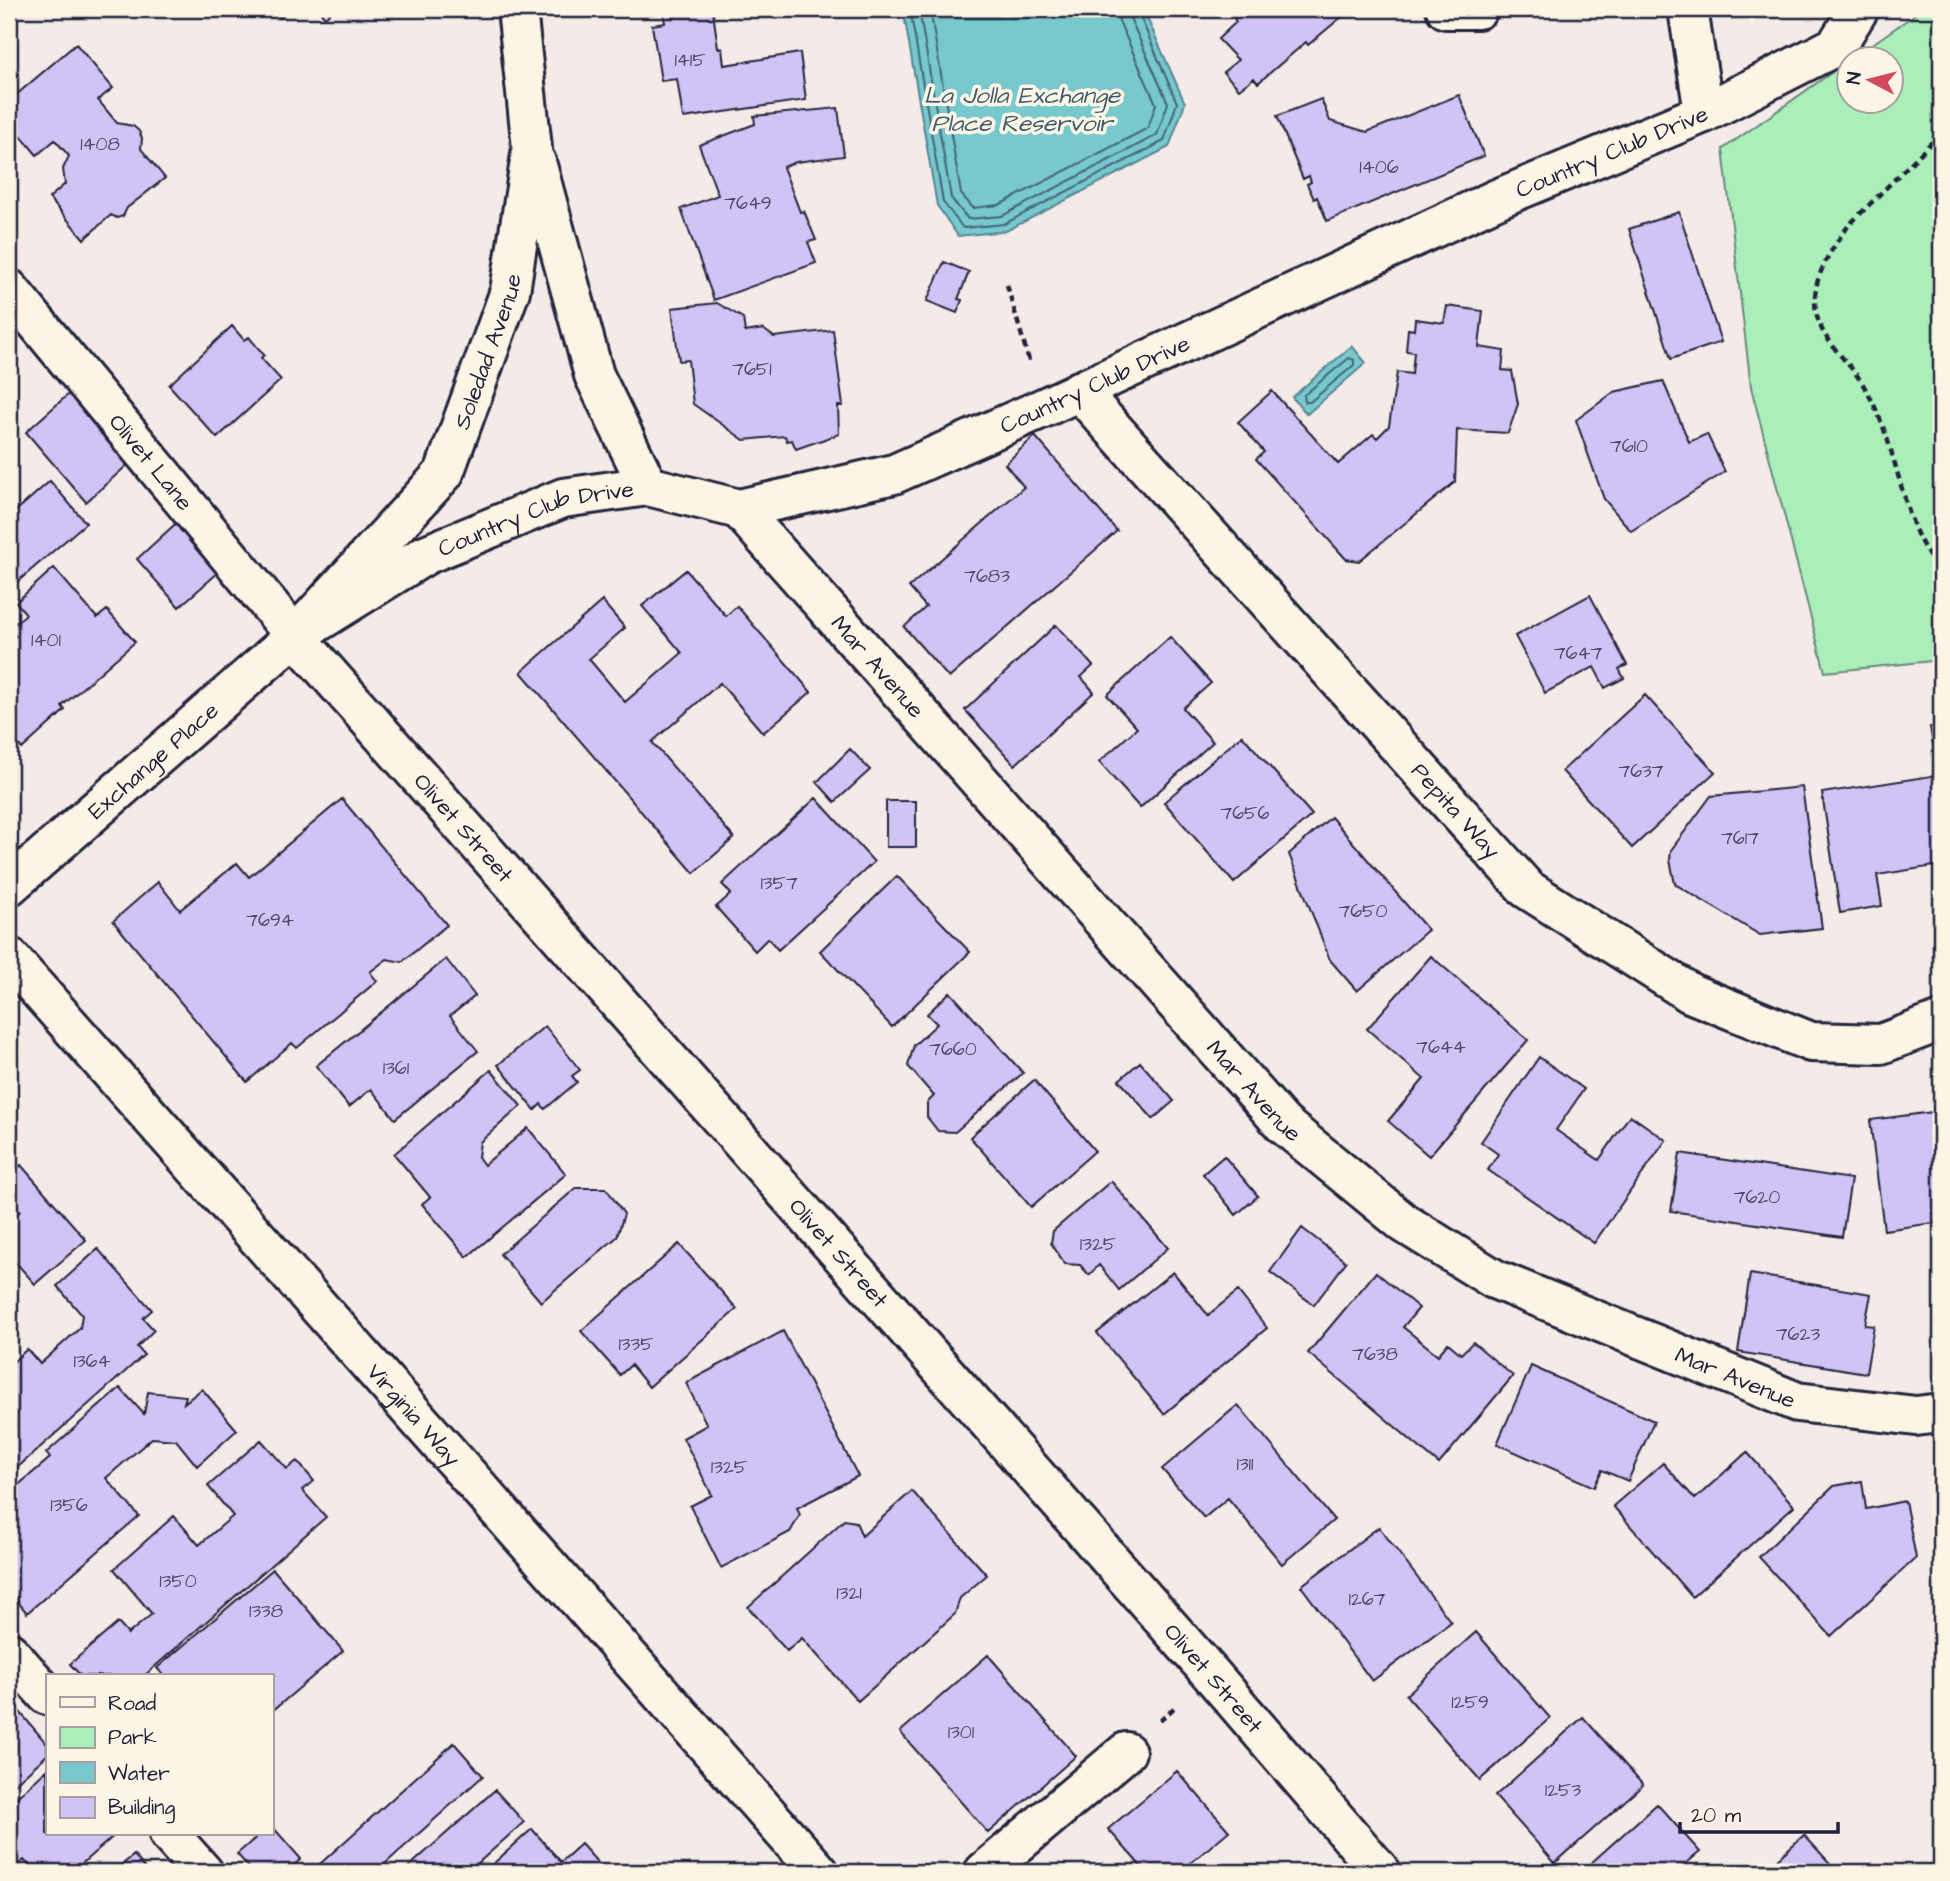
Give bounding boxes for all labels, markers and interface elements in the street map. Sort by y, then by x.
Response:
north arrow [1834,46,1904,116]
house number: 1415 [674,47,706,74]
text: N [1840,70,1869,86]
water label: La Jolla Exchange Place Reservoir [924,79,1121,141]
street label: Country Club Drive [1511,98,1713,206]
house number: 1408 [80,131,120,158]
house number: 1406 [1359,154,1399,181]
house number: 7649 [724,190,772,217]
street label: Soledad Avenue [446,272,529,434]
street label: Country Club Drive [995,328,1195,442]
house number: 7651 [732,356,772,383]
street label: Olivet Lane [101,407,200,518]
house number: 7610 [1610,433,1648,460]
street label: Country Club Drive [433,473,636,565]
house number: 7683 [964,563,1010,590]
street label: Mar Avenue [823,609,932,725]
house number: 1401 [31,627,61,654]
house number: 7647 [1554,640,1602,667]
street label: Exchange Place [81,695,226,827]
street label: Pepita Way [1404,756,1508,867]
house number: 7637 [1619,758,1664,785]
street label: Olivet Street [406,766,521,890]
house number: 7656 [1221,800,1270,827]
house number: 7617 [1721,825,1759,852]
house number: 1357 [760,870,798,897]
house number: 7650 [1338,898,1388,925]
house number: 7694 [246,907,294,934]
street label: Mar Avenue [1199,1033,1308,1150]
house number: 7644 [1416,1034,1466,1061]
house number: 7660 [929,1036,977,1063]
house number: 1361 [383,1055,410,1082]
house number: 7620 [1734,1184,1780,1211]
street label: Olivet Street [781,1191,896,1316]
house number: 1325 [1080,1231,1117,1258]
house number: 7623 [1776,1321,1820,1348]
house number: 1335 [618,1331,654,1358]
street label: Mar Avenue [1670,1339,1800,1417]
house number: 7638 [1352,1341,1398,1368]
house number: 1364 [74,1348,111,1375]
street label: Virginia Way [359,1357,468,1475]
house number: 1311 [1237,1451,1254,1478]
house number: 1325 [711,1454,748,1481]
house number: 1356 [50,1492,88,1519]
house number: 1350 [159,1568,197,1595]
house number: 1321 [836,1580,862,1607]
house number: 1267 [1349,1586,1386,1613]
house number: 1338 [249,1598,283,1625]
street label: Olivet Street [1156,1617,1271,1741]
legend [46,1674,273,1836]
text: Road [108,1689,156,1718]
house number: 1259 [1451,1689,1489,1716]
house number: 1301 [948,1719,975,1746]
text: Park [108,1723,157,1752]
text: Water [108,1759,170,1788]
house number: 1253 [1545,1777,1582,1804]
scale bar [1680,1790,1838,1834]
text: Building [108,1793,176,1824]
text: 20 m [1691,1801,1742,1830]

